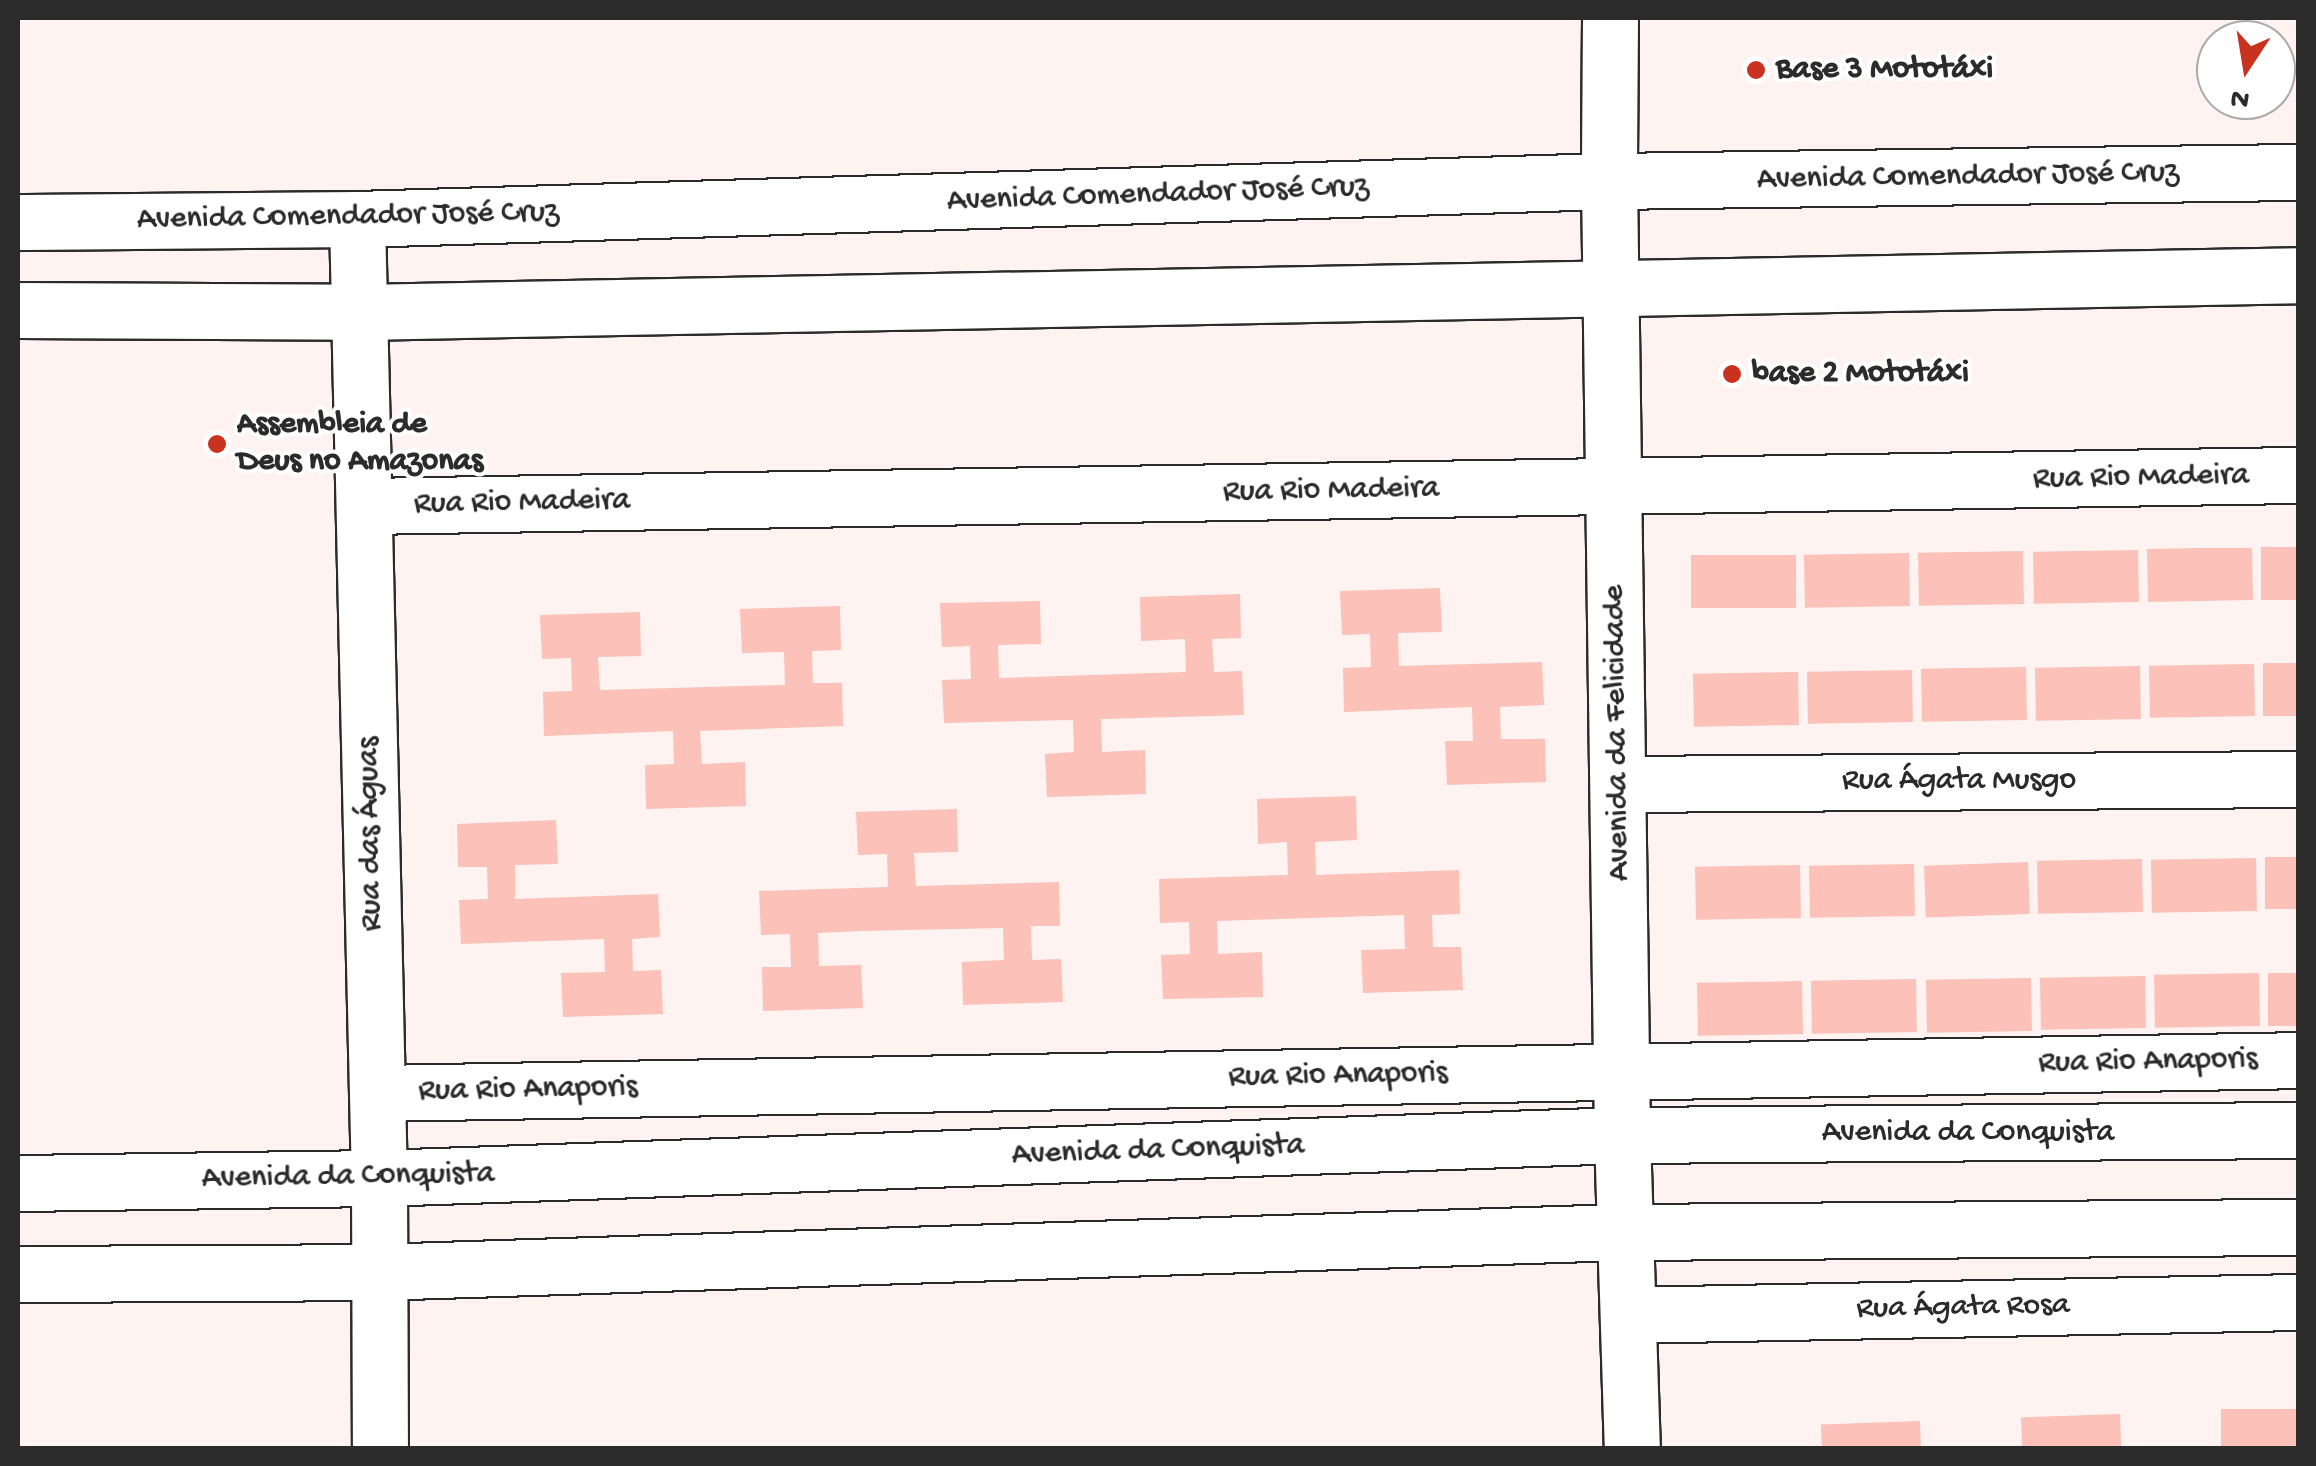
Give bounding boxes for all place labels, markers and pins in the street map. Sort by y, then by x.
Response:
place label: Base 3 Mototáxi [1776,51,1993,89]
marker: Base 3 Mototáxi [1745,59,1767,81]
place label: base 2 Mototáxi [1752,355,1969,393]
marker: base 2 Mototáxi [1721,363,1743,385]
place label: Assembleia de Deus no Amazonas [237,407,483,482]
marker: Assembleia de Deus no Amazonas [206,433,228,455]

